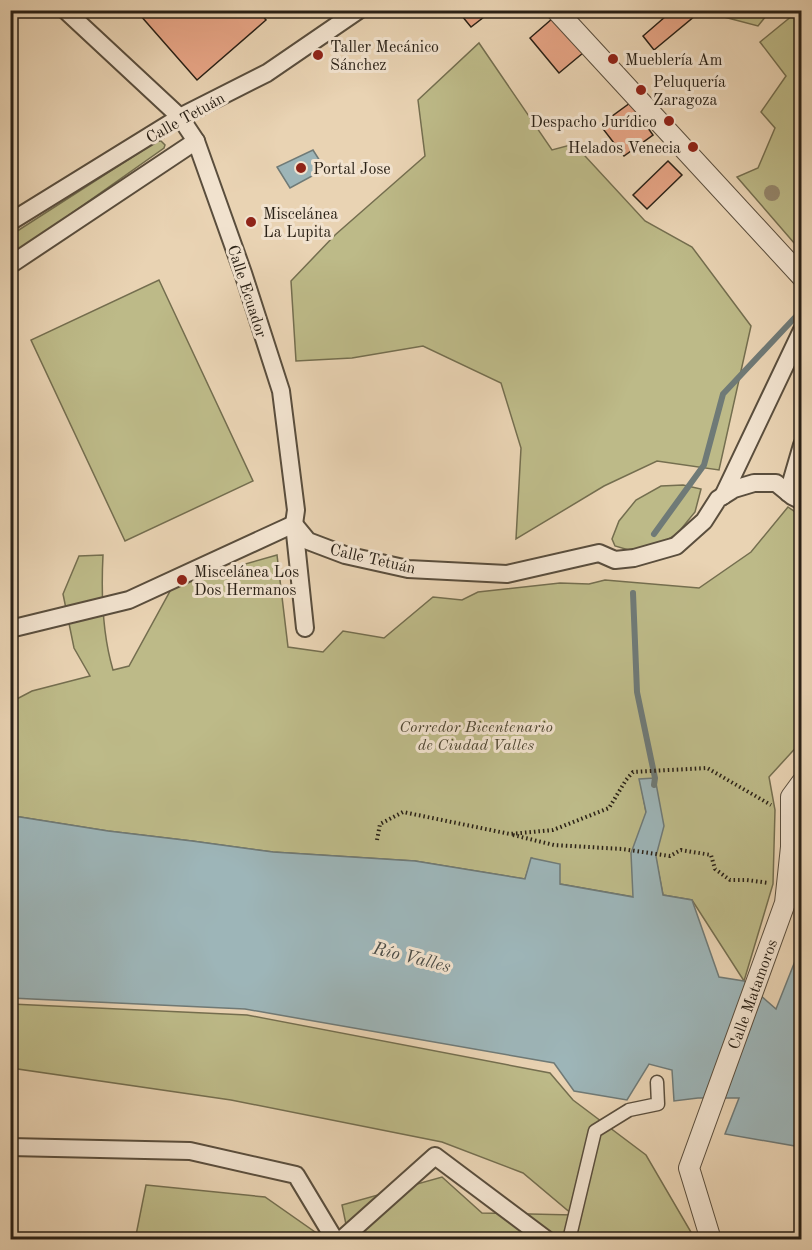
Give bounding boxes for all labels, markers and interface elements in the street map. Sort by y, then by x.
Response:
place label: Taller Mecánico Sánchez [330,40,439,74]
marker: Taller Mecánico Sánchez [311,48,325,62]
marker: Mueblería Am [606,52,620,66]
place label: Mueblería Am [625,53,723,69]
place label: Peluquería Zaragoza [653,75,726,109]
marker: Peluquería Zaragoza [634,83,648,97]
street label: Calle Tetuán [144,90,228,147]
marker: Despacho Jurídico [662,114,676,128]
place label: Despacho Jurídico [530,115,657,131]
marker: Helados Venecia [686,140,700,154]
place label: Helados Venecia [568,141,681,157]
marker: Portal Jose [294,161,308,175]
place label: Portal Jose [313,162,391,178]
place label: Miscelánea La Lupita [263,207,338,241]
marker: Miscelánea La Lupita [244,215,258,229]
street label: Calle Ecuador [224,243,269,340]
street label: Calle Tetuán [328,542,417,578]
place label: Miscelánea Los Dos Hermanos [194,565,299,599]
marker: Miscelánea Los Dos Hermanos [175,573,189,587]
park label: Corredor Bicentenario de Ciudad Valles [399,720,553,754]
street label: Calle Matamoros [727,937,781,1052]
water label: Río Valles [370,939,453,976]

